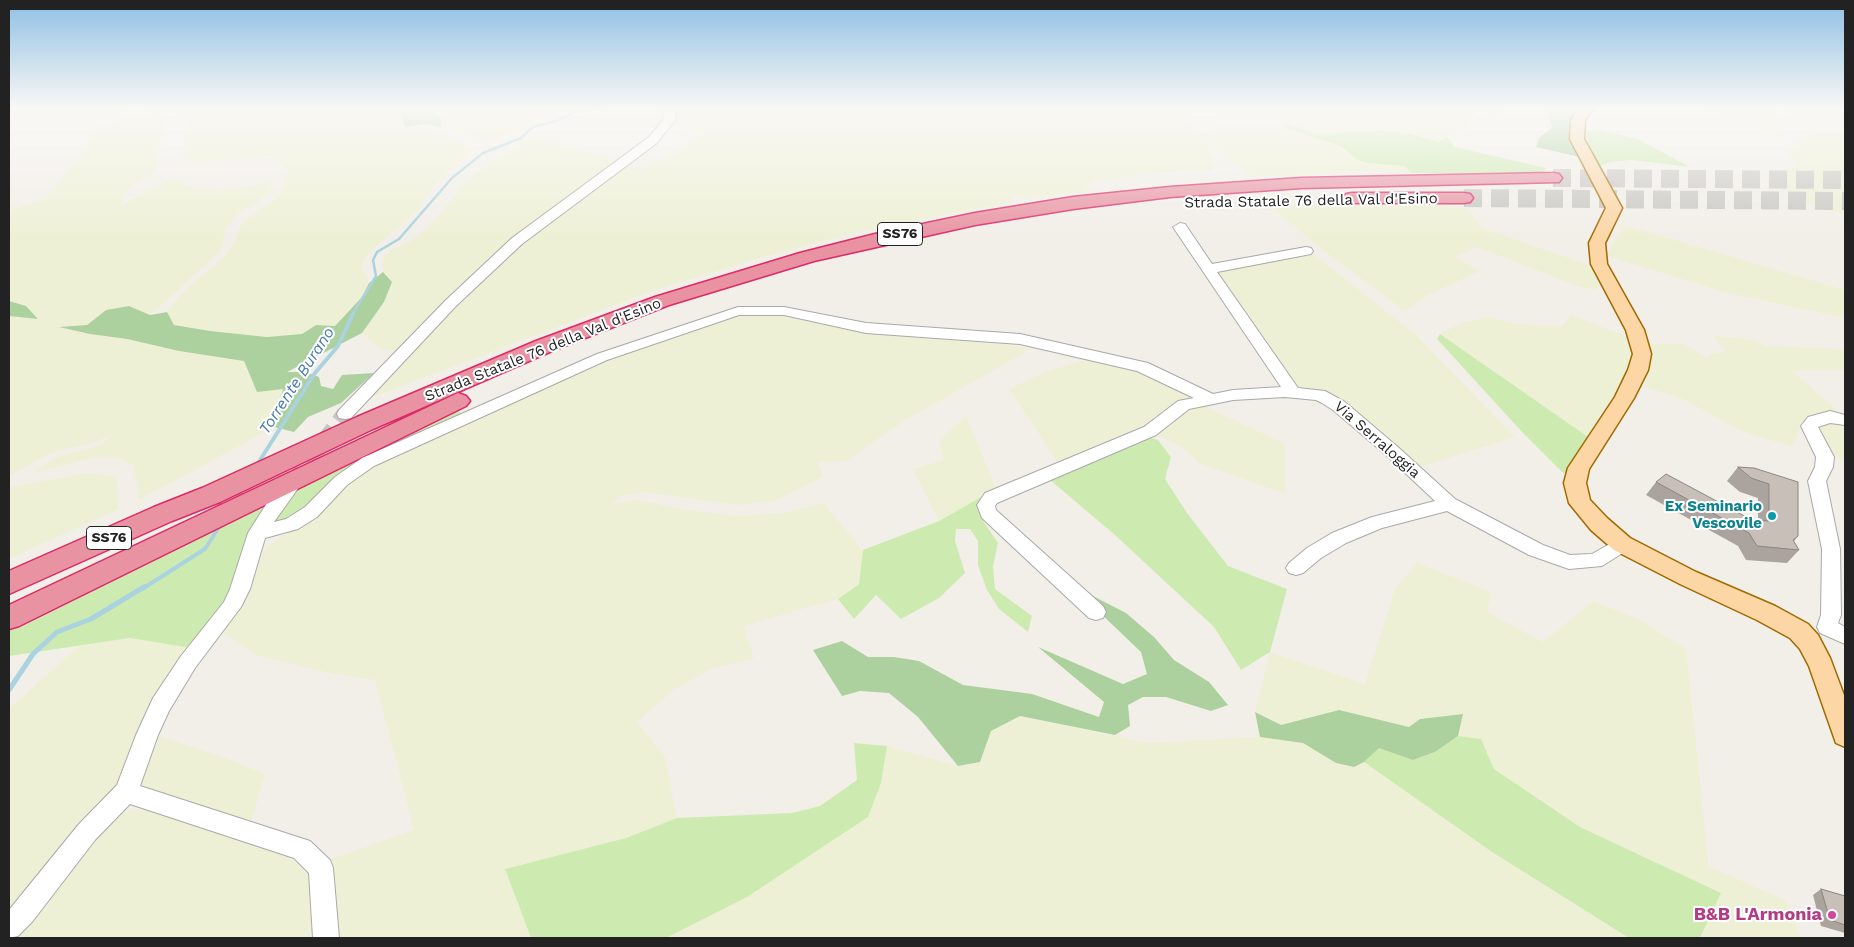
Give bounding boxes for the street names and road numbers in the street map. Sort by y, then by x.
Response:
street label: Strada Statale 76 della Val d'Esino [1184,190,1438,212]
road number: SS76 [878,222,922,245]
street label: Strada Statale 76 della Val d'Esino [422,294,664,406]
street label: Via Serraloggia [1330,398,1424,482]
road number: SS76 [86,526,132,550]

